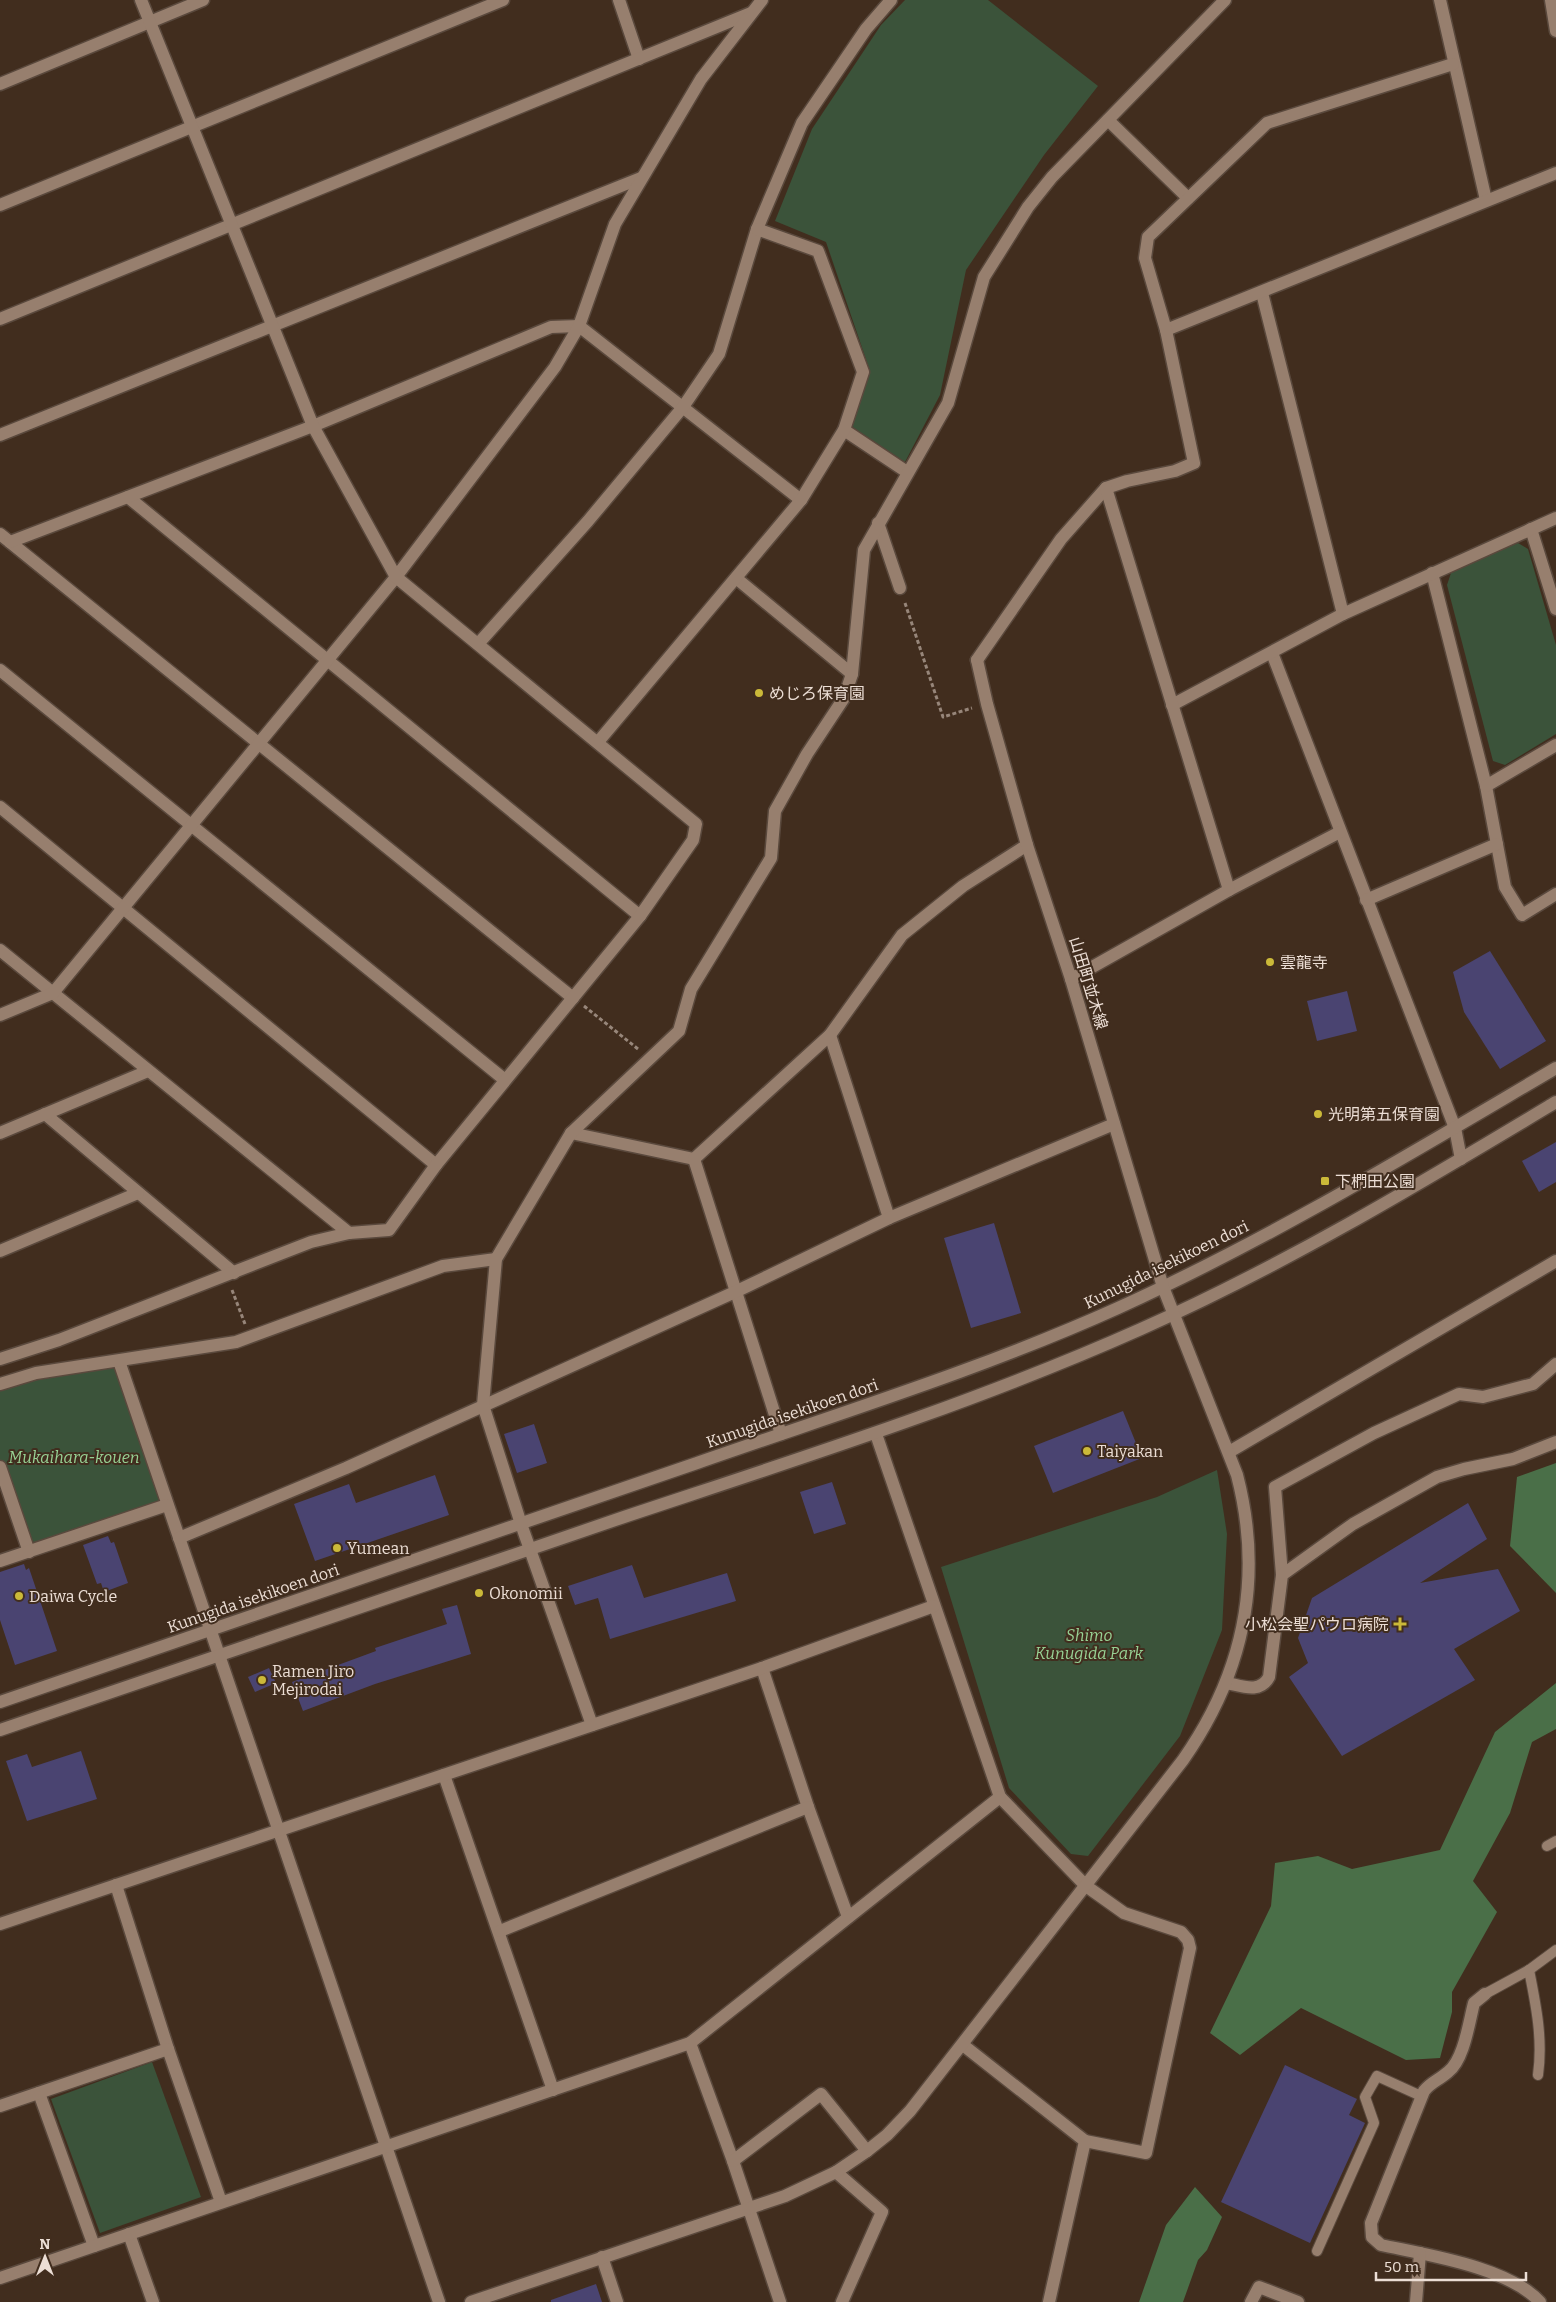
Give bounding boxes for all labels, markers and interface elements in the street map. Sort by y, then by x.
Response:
place label: めじろ保育園 [769,684,865,703]
marker: めじろ保育園 [753,687,765,699]
street label: 山田町並木線 [1065,934,1112,1032]
place label: 雲龍寺 [1280,953,1328,972]
marker: 雲龍寺 [1264,956,1276,968]
place label: 光明第五保育園 [1328,1105,1440,1124]
marker: 光明第五保育園 [1312,1108,1324,1120]
place label: 下椚田公園 [1335,1172,1415,1191]
marker: 下椚田公園 [1319,1175,1331,1187]
street label: Kunugida isekikoen dori [1081,1216,1252,1313]
street label: Kunugida isekikoen dori [704,1375,881,1452]
place label: Taiyakan [1097,1442,1163,1461]
marker: Taiyakan [1081,1445,1093,1457]
park label: Mukaihara-kouen [8,1448,140,1467]
place label: Yumean [347,1539,409,1558]
marker: Yumean [331,1542,343,1554]
street label: Kunugida isekikoen dori [165,1560,342,1637]
place label: Okonomii [489,1584,563,1603]
place label: Daiwa Cycle [29,1587,117,1606]
marker: Okonomii [473,1587,485,1599]
marker: Daiwa Cycle [13,1590,25,1602]
place label: 小松会聖パウロ病院 [1245,1615,1389,1634]
marker: 小松会聖パウロ病院 [1393,1617,1407,1631]
park label: Shimo Kunugida Park [1035,1626,1144,1663]
place label: Ramen Jiro Mejirodai [272,1662,354,1699]
marker: Ramen Jiro Mejirodai [256,1674,268,1686]
north arrow [20,2232,70,2282]
text: N [40,2236,51,2253]
scale bar [1376,2250,1526,2282]
text: 50 m [1384,2258,1420,2276]

